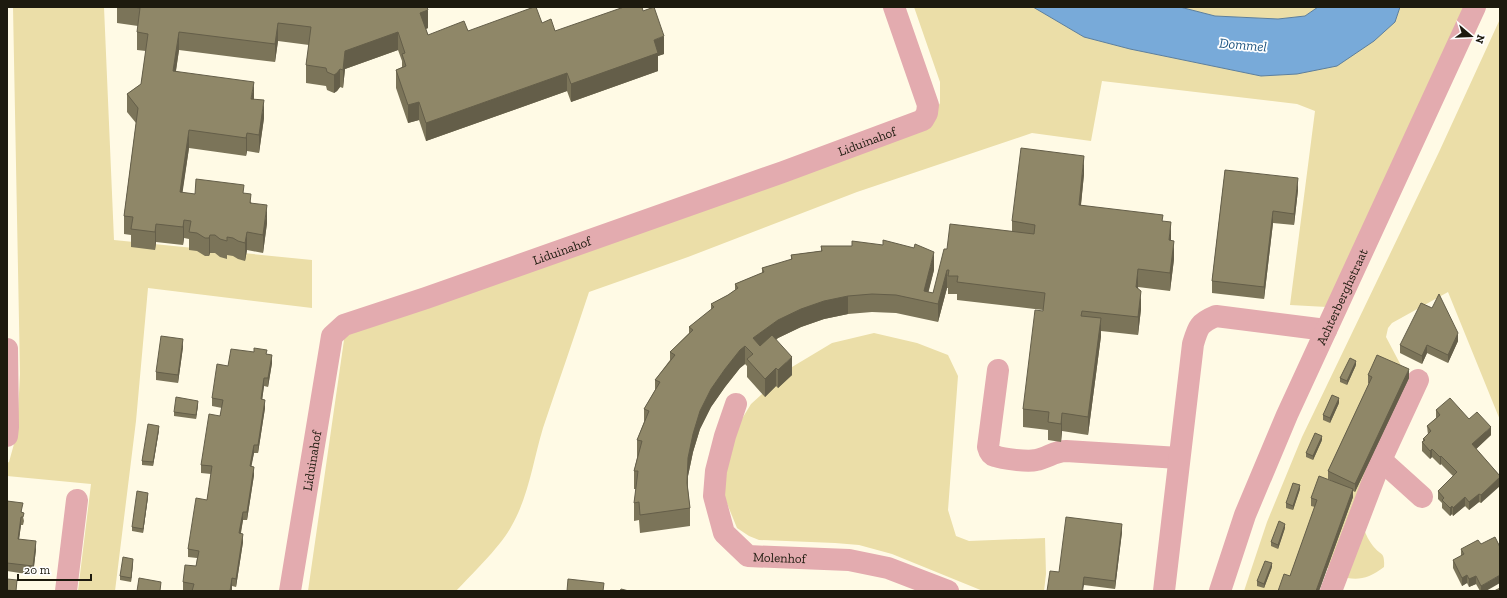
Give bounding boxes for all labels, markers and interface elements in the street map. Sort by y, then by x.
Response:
north arrow [1451,16,1491,56]
text: N [1472,33,1487,46]
water label: Dommel [1218,34,1268,56]
street label: Liduinahof [836,123,899,158]
street label: Liduinahof [531,233,594,267]
street label: Achterberghstraat [1313,246,1370,347]
street label: Liduinahof [299,429,324,492]
street label: Molenhof [753,549,807,566]
scale bar [18,556,91,582]
text: 20 m [24,563,51,577]

